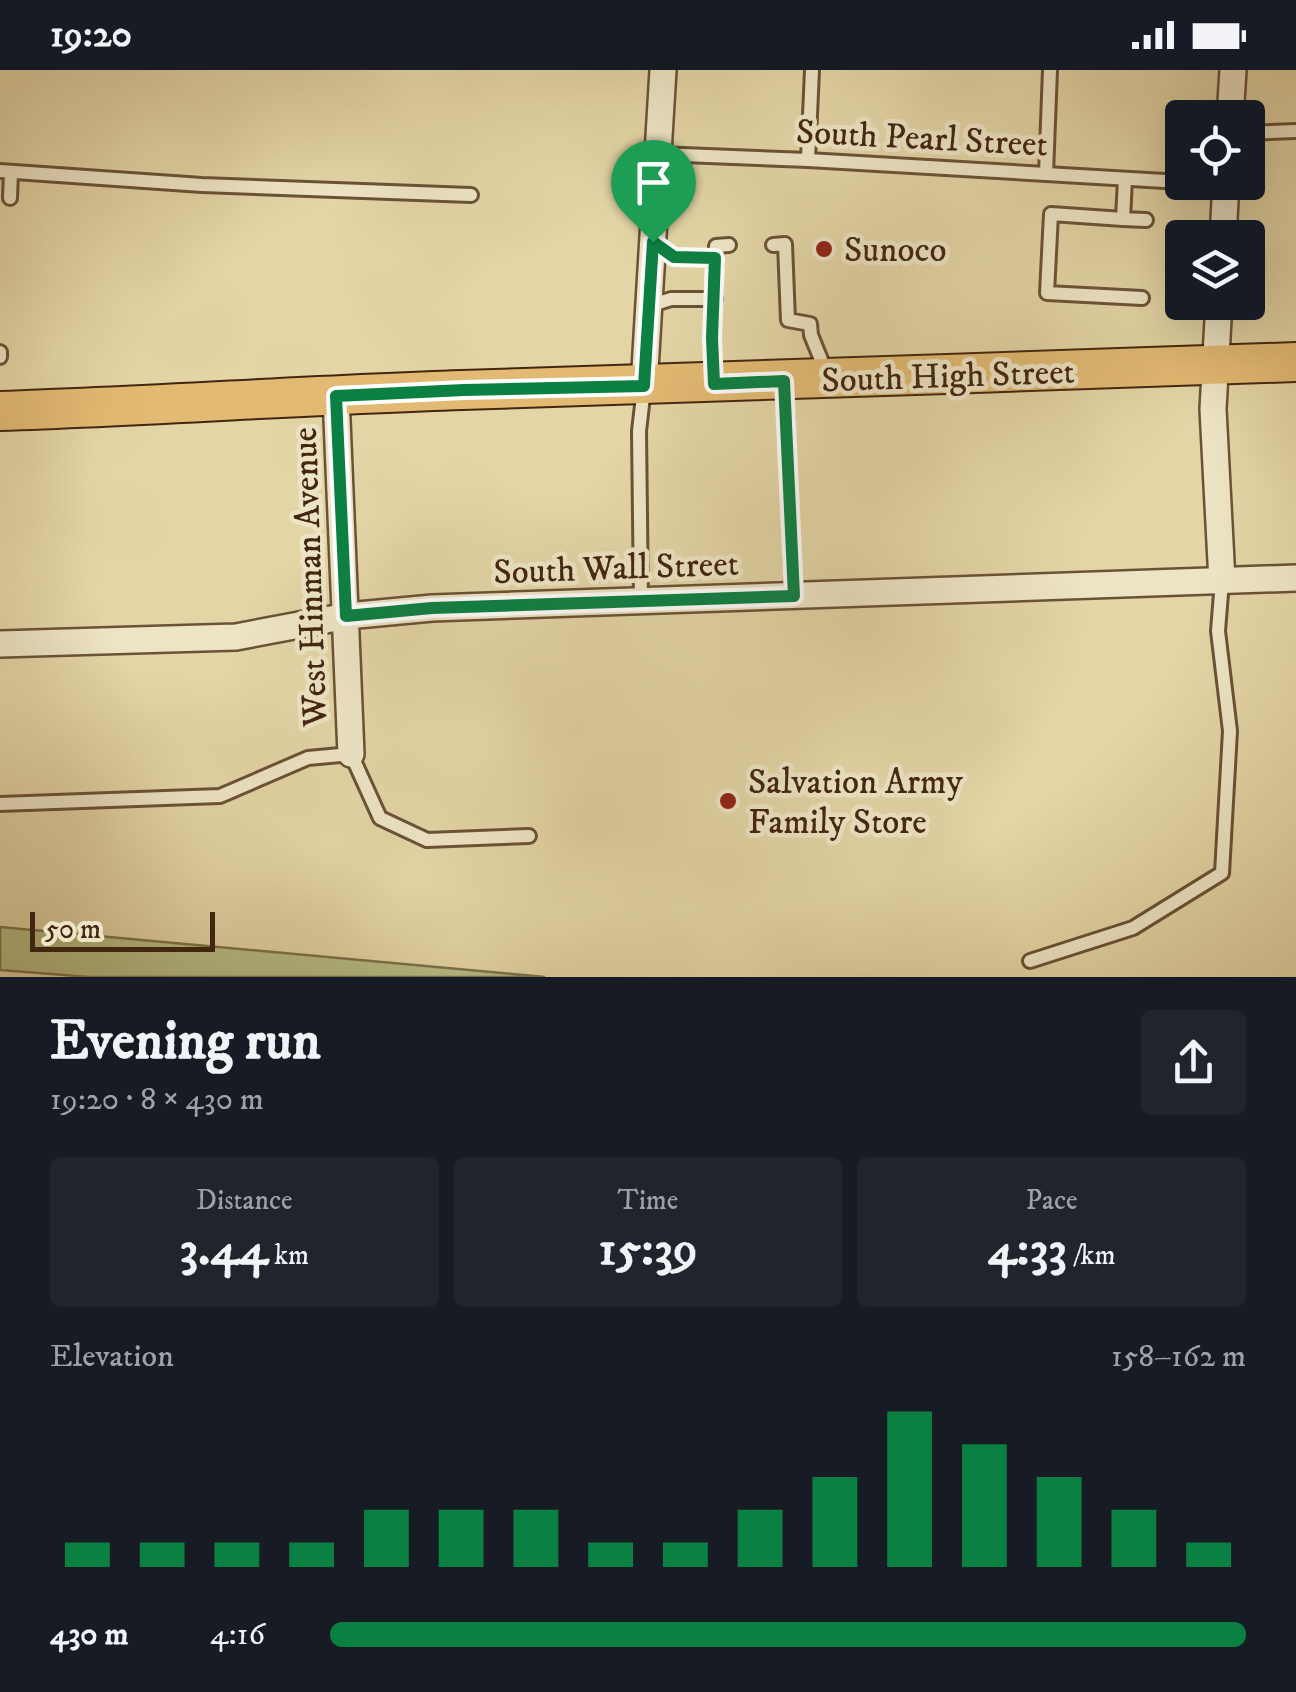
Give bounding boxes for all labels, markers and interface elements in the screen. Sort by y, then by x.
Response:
text: 19:20 [50,11,132,59]
map controls [1165,100,1265,320]
button: locate [1165,100,1265,200]
street label: South Pearl Street [795,110,1049,168]
pin [611,140,696,243]
icon: arrive [626,155,681,210]
button: layers [1165,220,1265,320]
place label: Sunoco [844,229,947,273]
marker: Sunoco [813,238,835,260]
street label: South High Street [821,351,1075,403]
street label: West Hinman Avenue [284,426,338,729]
street label: South Wall Street [493,543,740,595]
place label: Salvation Army Family Store [748,761,963,845]
marker: Salvation Army Family Store [717,790,739,812]
scale bar [30,907,215,951]
text: 50 m [45,912,101,947]
text: Evening run [50,1008,321,1077]
button: share [1141,1010,1246,1115]
text: 19:20 · 8 × 430 m [50,1080,264,1120]
text: Distance [196,1183,293,1218]
text: Time [618,1183,678,1218]
text: Pace [1026,1183,1078,1218]
text: 3.44 [180,1218,268,1281]
text: 15:39 [598,1218,698,1281]
text: 4:33 [988,1218,1067,1281]
text: km [268,1238,309,1273]
text: /km [1067,1238,1116,1273]
text: Elevation [50,1337,174,1377]
text: 158–162 m [1111,1337,1246,1377]
text: 430 m [50,1615,128,1655]
text: 4:16 [210,1615,265,1655]

